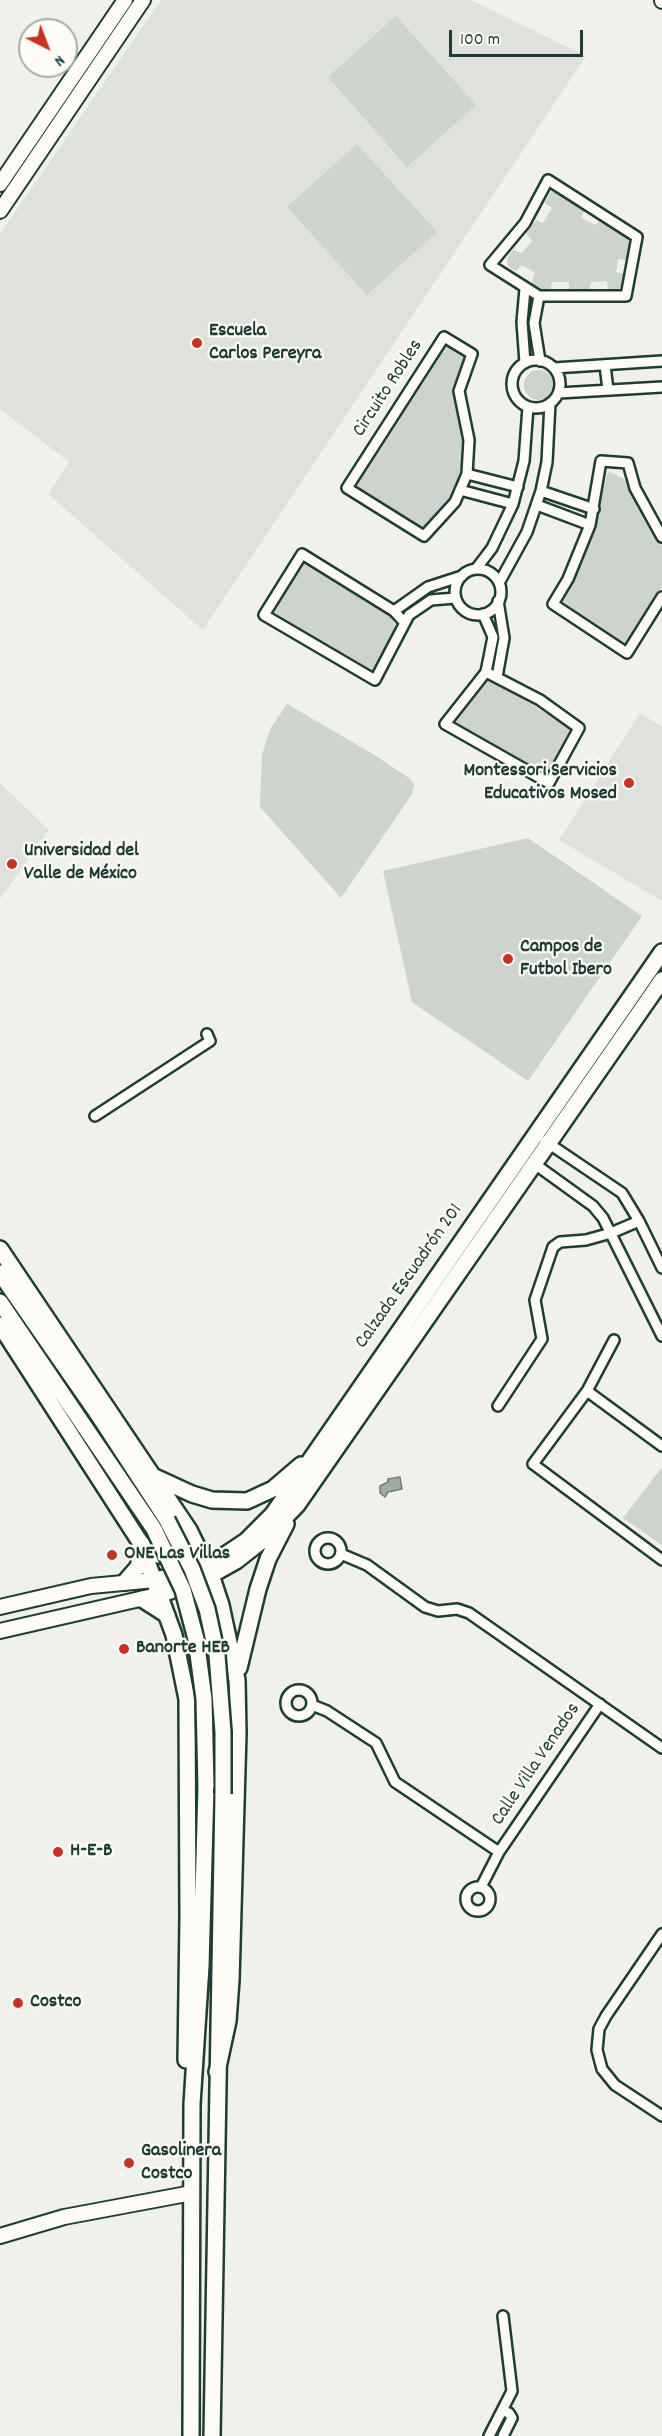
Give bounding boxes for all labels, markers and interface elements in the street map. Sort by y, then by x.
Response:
north arrow [18,18,78,78]
scale bar [452,18,586,56]
text: 100 m [460,28,500,53]
text: N [48,49,70,71]
place label: Escuela Carlos Pereyra [209,320,321,367]
marker: Escuela Carlos Pereyra [190,336,204,350]
street label: Circuito Robles [349,336,429,442]
place label: Montessori Servicios Educativos Mosed [464,760,617,807]
marker: Montessori Servicios Educativos Mosed [622,776,636,790]
place label: Universidad del Valle de México [24,840,139,887]
marker: Universidad del Valle de México [5,857,19,871]
place label: Campos de Futbol Ibero [520,936,612,983]
marker: Campos de Futbol Ibero [501,952,515,966]
street label: Calzada Escuadrón 201 [351,1200,469,1354]
place label: ONE Las Villas [124,1543,230,1567]
marker: ONE Las Villas [105,1548,119,1562]
place label: Banorte HEB [136,1637,230,1661]
marker: Banorte HEB [117,1642,131,1656]
street label: Calle Villa Venados [487,1699,587,1831]
place label: H-E-B [70,1840,112,1864]
marker: H-E-B [51,1845,65,1859]
place label: Costco [30,1991,82,2015]
marker: Costco [11,1996,25,2010]
place label: Gasolinera Costco [141,2140,221,2187]
marker: Gasolinera Costco [122,2156,136,2170]

